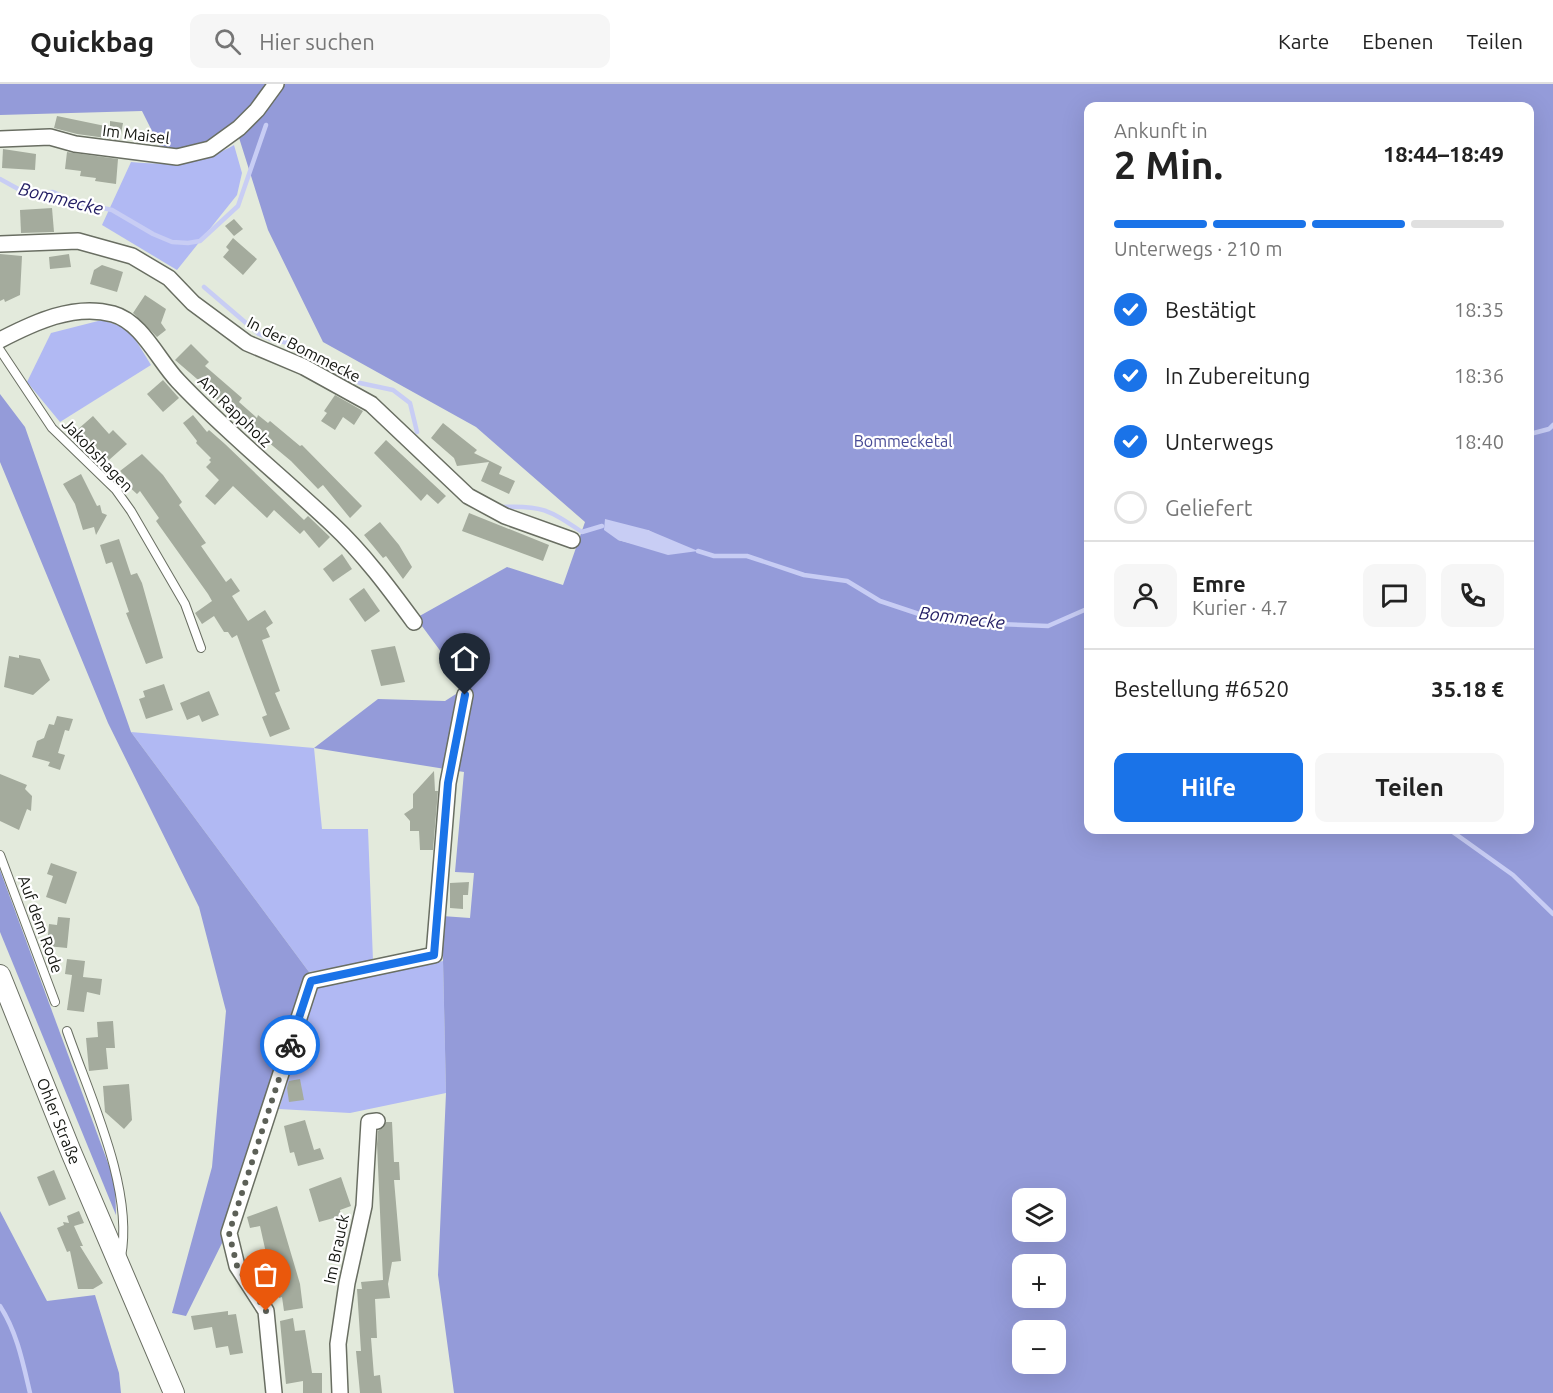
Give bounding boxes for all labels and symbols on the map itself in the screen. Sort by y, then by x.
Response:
street label: Im Maisel [101,121,171,147]
water label: Bommecke [17,178,105,218]
street label: In der Bommecke [244,313,364,385]
street label: Am Rappholz [195,372,275,450]
street label: Jakobshagen [59,415,137,495]
park label: Bommecketal [854,432,952,450]
water label: Bommecke [918,602,1006,632]
pin [439,633,490,695]
street label: Auf dem Rode [15,873,67,975]
courier [260,1015,320,1075]
street label: Ohler Straße [33,1075,85,1167]
street label: Im Brauck [320,1213,352,1285]
pin [240,1249,291,1311]

